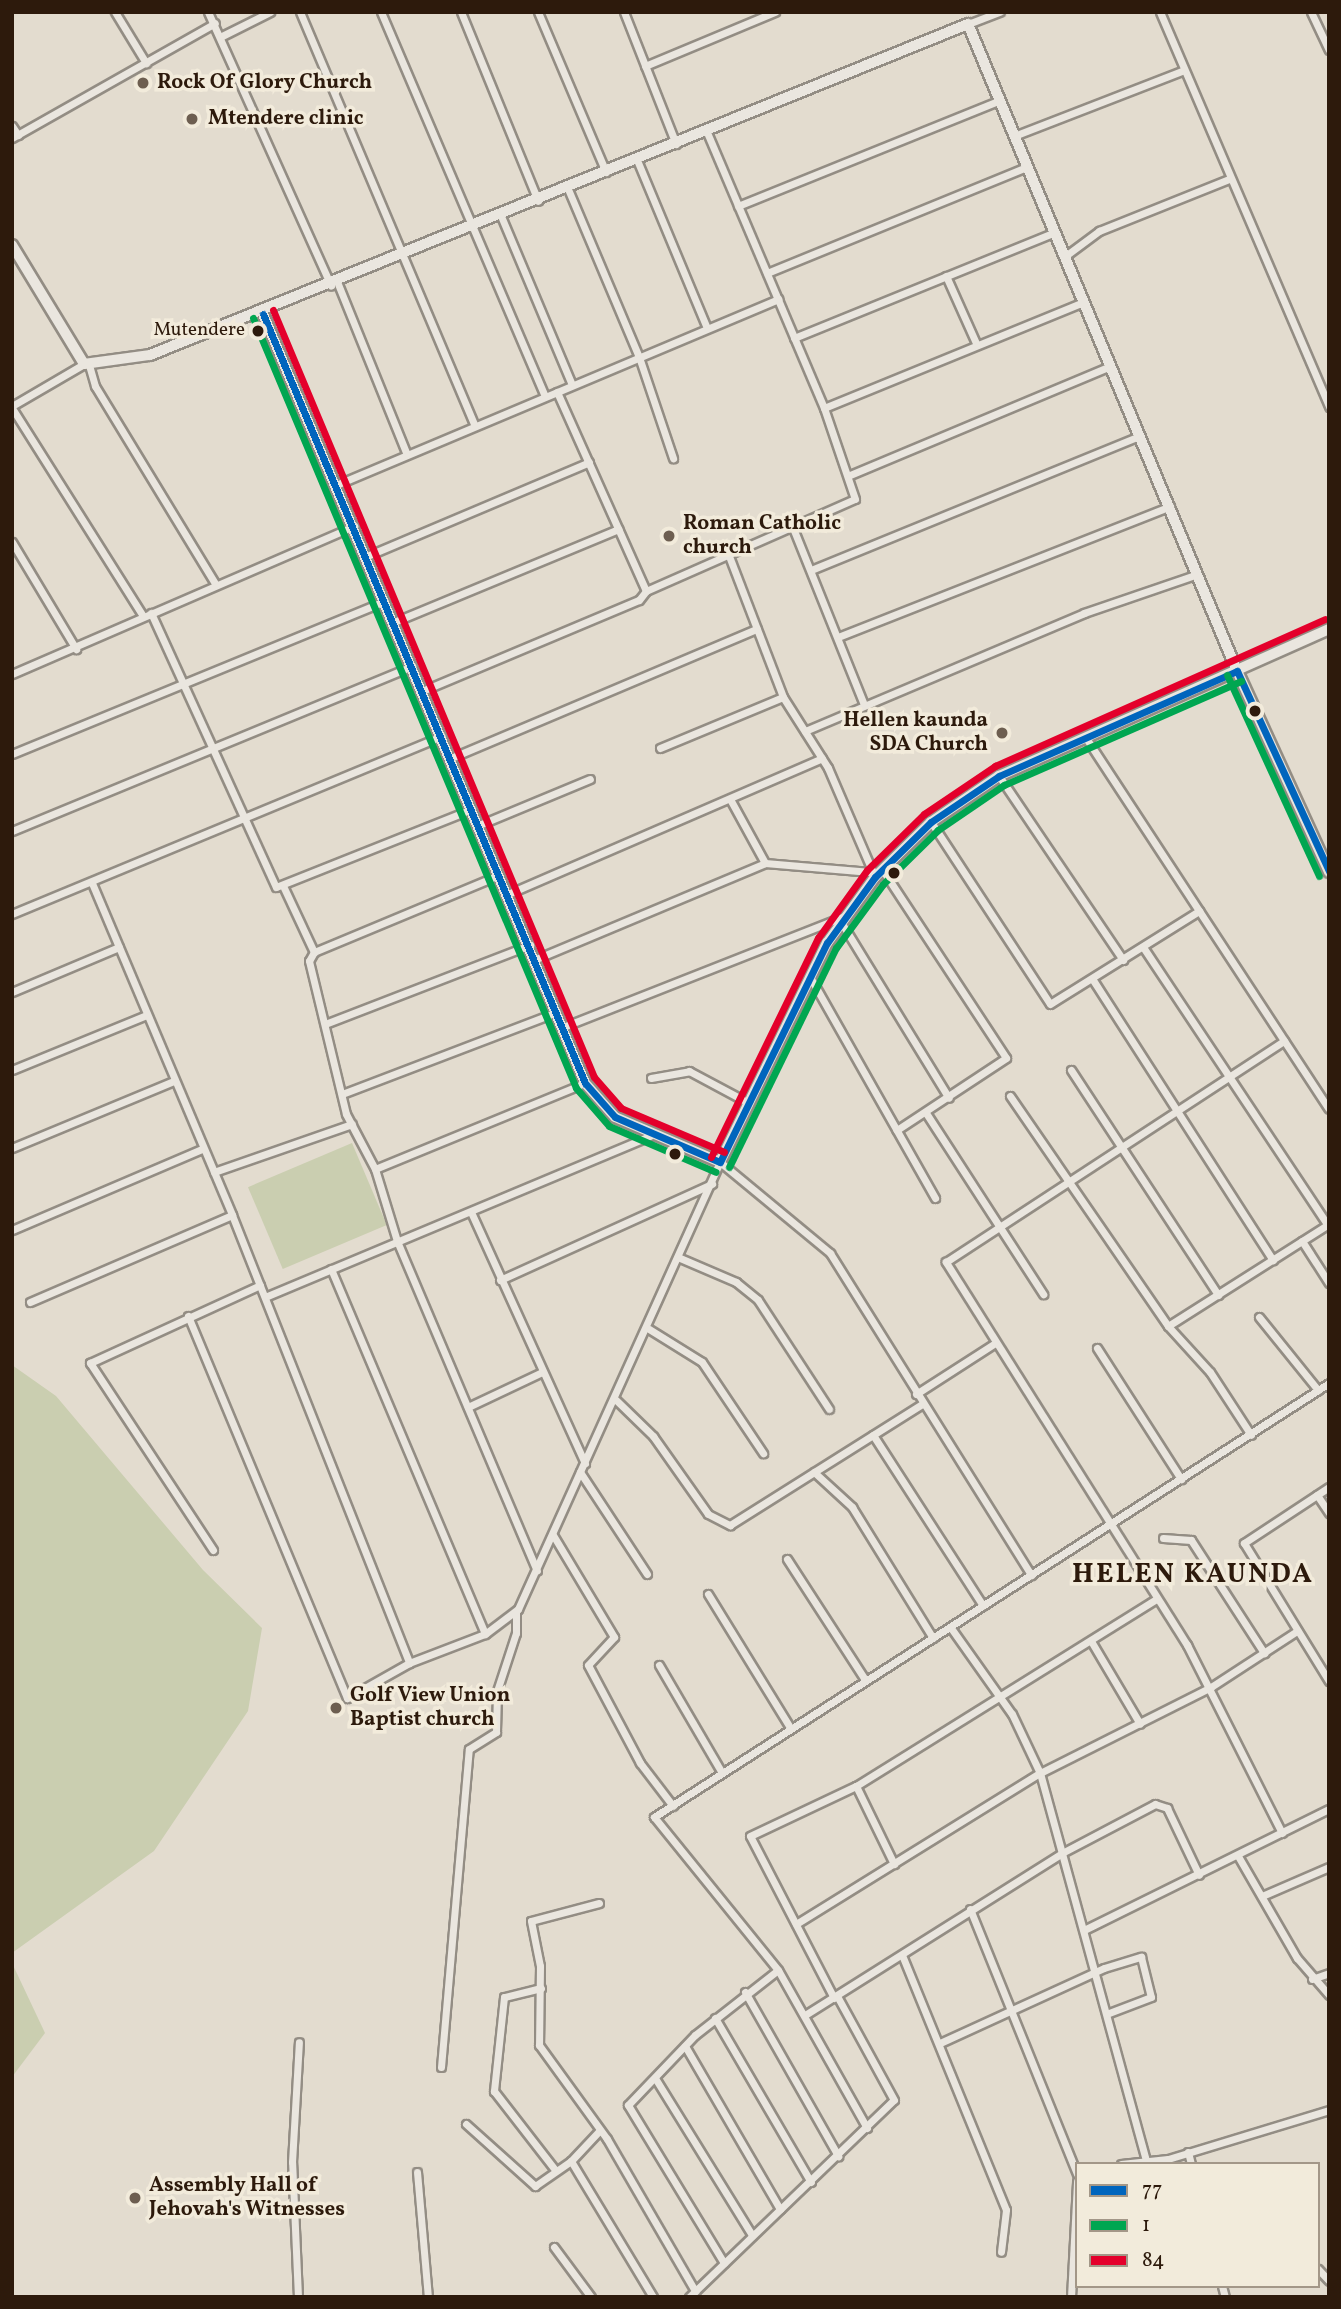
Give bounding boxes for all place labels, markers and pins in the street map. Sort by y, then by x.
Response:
place label: Rock Of Glory Church [157,70,371,96]
marker: Rock Of Glory Church [135,75,151,91]
place label: Mtendere clinic [208,106,364,132]
marker: Mtendere clinic [182,109,202,129]
place label: Mutendere [153,320,245,342]
marker: Mutendere [251,324,265,338]
place label: Roman Catholic church [683,511,841,561]
marker: Roman Catholic church [661,528,677,544]
unlabelled marker [1248,704,1262,718]
place label: Hellen kaunda SDA Church [843,708,988,758]
marker: Hellen kaunda SDA Church [994,725,1010,741]
unlabelled marker [887,866,901,880]
unlabelled marker [668,1147,682,1161]
place label: Golf View Union Baptist church [350,1683,510,1733]
marker: Golf View Union Baptist church [328,1700,344,1716]
place label: Assembly Hall of Jehovah's Witnesses [149,2173,345,2223]
marker: Assembly Hall of Jehovah's Witnesses [127,2190,143,2206]

